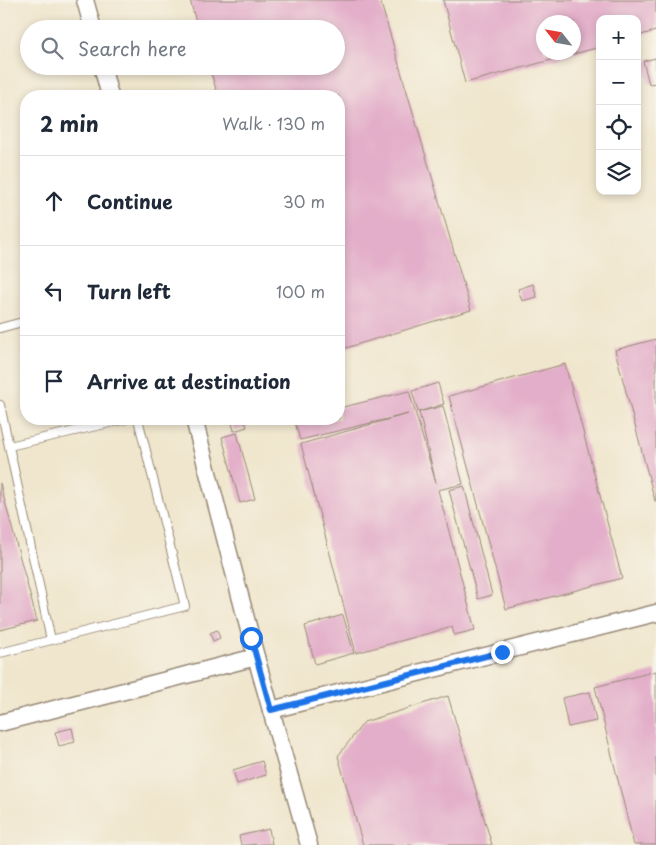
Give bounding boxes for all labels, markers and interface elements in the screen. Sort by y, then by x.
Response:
north arrow [536,15,581,60]
map controls [596,15,641,195]
button: + [596,15,641,60]
search box [20,20,345,75]
icon: search [38,34,66,62]
text: Search here [78,34,187,62]
button: − [596,60,641,105]
button: locate [596,105,641,150]
text: 2 min [40,107,99,139]
text: Walk · 130 m [222,111,325,135]
button: layers [596,150,641,195]
icon: ahead [40,187,68,215]
text: Continue [87,187,173,215]
text: 30 m [283,189,325,213]
icon: left [40,277,68,305]
text: Turn left [87,277,171,305]
text: 100 m [276,279,325,303]
icon: arrive [40,367,68,395]
text: Arrive at destination [87,367,291,395]
route start [240,627,263,650]
route end [491,641,514,664]

